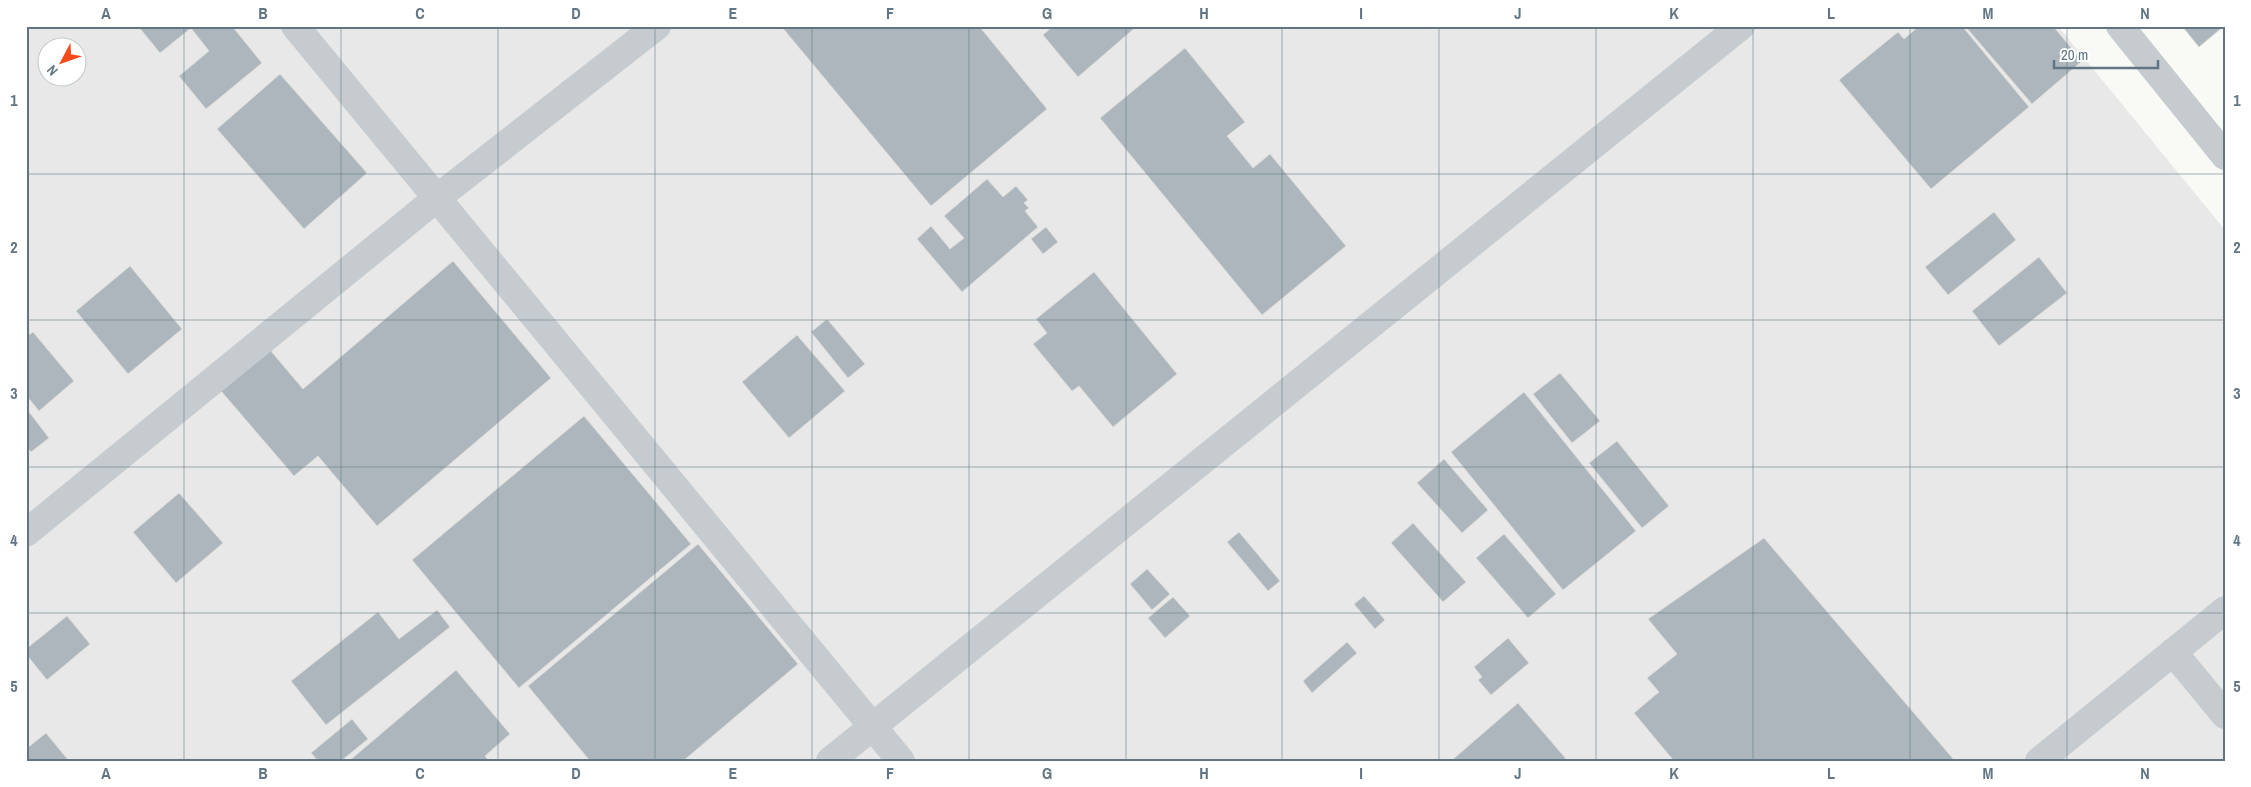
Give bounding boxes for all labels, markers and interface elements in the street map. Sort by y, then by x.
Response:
text: A [101,2,111,24]
text: B [258,2,268,24]
text: C [415,2,425,24]
text: D [571,2,581,24]
text: E [729,2,738,24]
text: F [886,2,894,24]
text: G [1042,2,1052,24]
text: H [1199,2,1209,24]
text: I [1359,2,1363,24]
text: J [1514,2,1522,24]
text: K [1669,2,1679,24]
text: L [1827,2,1835,24]
text: M [1983,2,1994,24]
text: N [2140,2,2150,24]
north arrow [38,38,88,88]
scale bar [2054,38,2157,70]
text: 20 m [2061,44,2088,65]
text: N [43,61,62,80]
text: 1 [10,89,18,111]
text: 1 [2233,89,2241,111]
text: 2 [10,236,18,258]
text: 2 [2233,236,2241,258]
text: 3 [10,382,18,404]
text: 3 [2233,382,2241,404]
text: 4 [10,529,18,551]
text: 4 [2233,529,2241,551]
text: 5 [10,675,18,697]
text: 5 [2233,675,2241,697]
text: A [101,762,111,784]
text: B [258,762,268,784]
text: C [415,762,425,784]
text: D [571,762,581,784]
text: E [729,762,738,784]
text: F [886,762,894,784]
text: G [1042,762,1052,784]
text: H [1199,762,1209,784]
text: I [1359,762,1363,784]
text: J [1514,762,1522,784]
text: K [1669,762,1679,784]
text: L [1827,762,1835,784]
text: M [1983,762,1994,784]
text: N [2140,762,2150,784]

